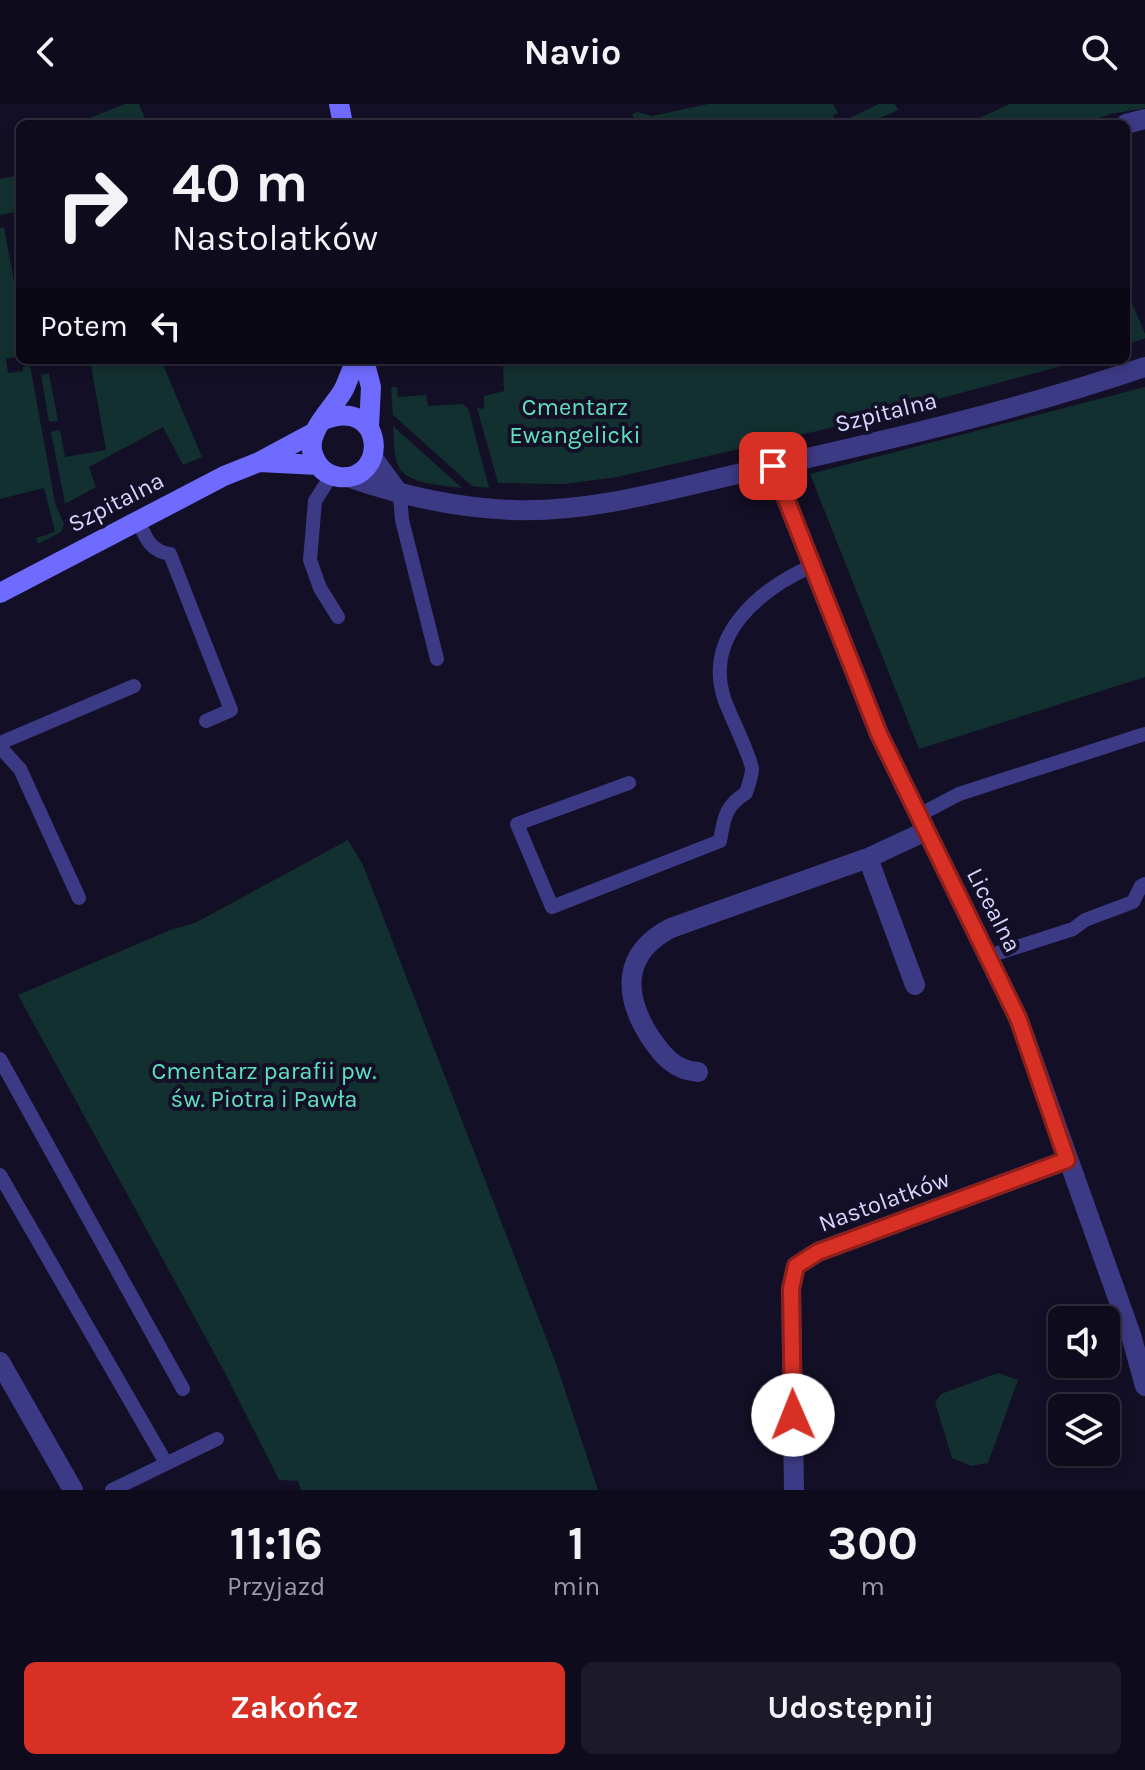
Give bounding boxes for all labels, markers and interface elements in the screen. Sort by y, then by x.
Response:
icon: back [24,30,68,74]
icon: search [1077,30,1121,74]
text: Navio [524,31,621,73]
text: 40 m [172,150,308,215]
icon: right [40,152,144,256]
text: Nastolatków [172,217,378,259]
icon: left [144,304,188,348]
text: Potem [40,308,128,344]
street label: Szpitalna [832,386,940,438]
park label: Cmentarz Ewangelicki [509,393,641,449]
pin [739,432,807,500]
icon: arrive [751,444,795,488]
street label: Szpitalna [63,466,169,538]
street label: Licealna [961,863,1027,957]
park label: Cmentarz parafii pw. św. Piotra i Pawła [151,1057,377,1113]
street label: Nastolatków [815,1164,953,1238]
map controls [1048,1306,1120,1466]
button: sound [1048,1306,1120,1378]
position arrow [751,1373,835,1457]
button: layers [1048,1394,1120,1466]
text: 11:16 [230,1515,323,1571]
text: 1 [568,1515,585,1571]
text: 300 [827,1515,918,1571]
text: Przyjazd [227,1571,325,1602]
text: min [553,1571,600,1602]
text: m [860,1571,885,1602]
button: Zakończ [24,1662,565,1754]
button: Udostępnij [581,1662,1121,1754]

